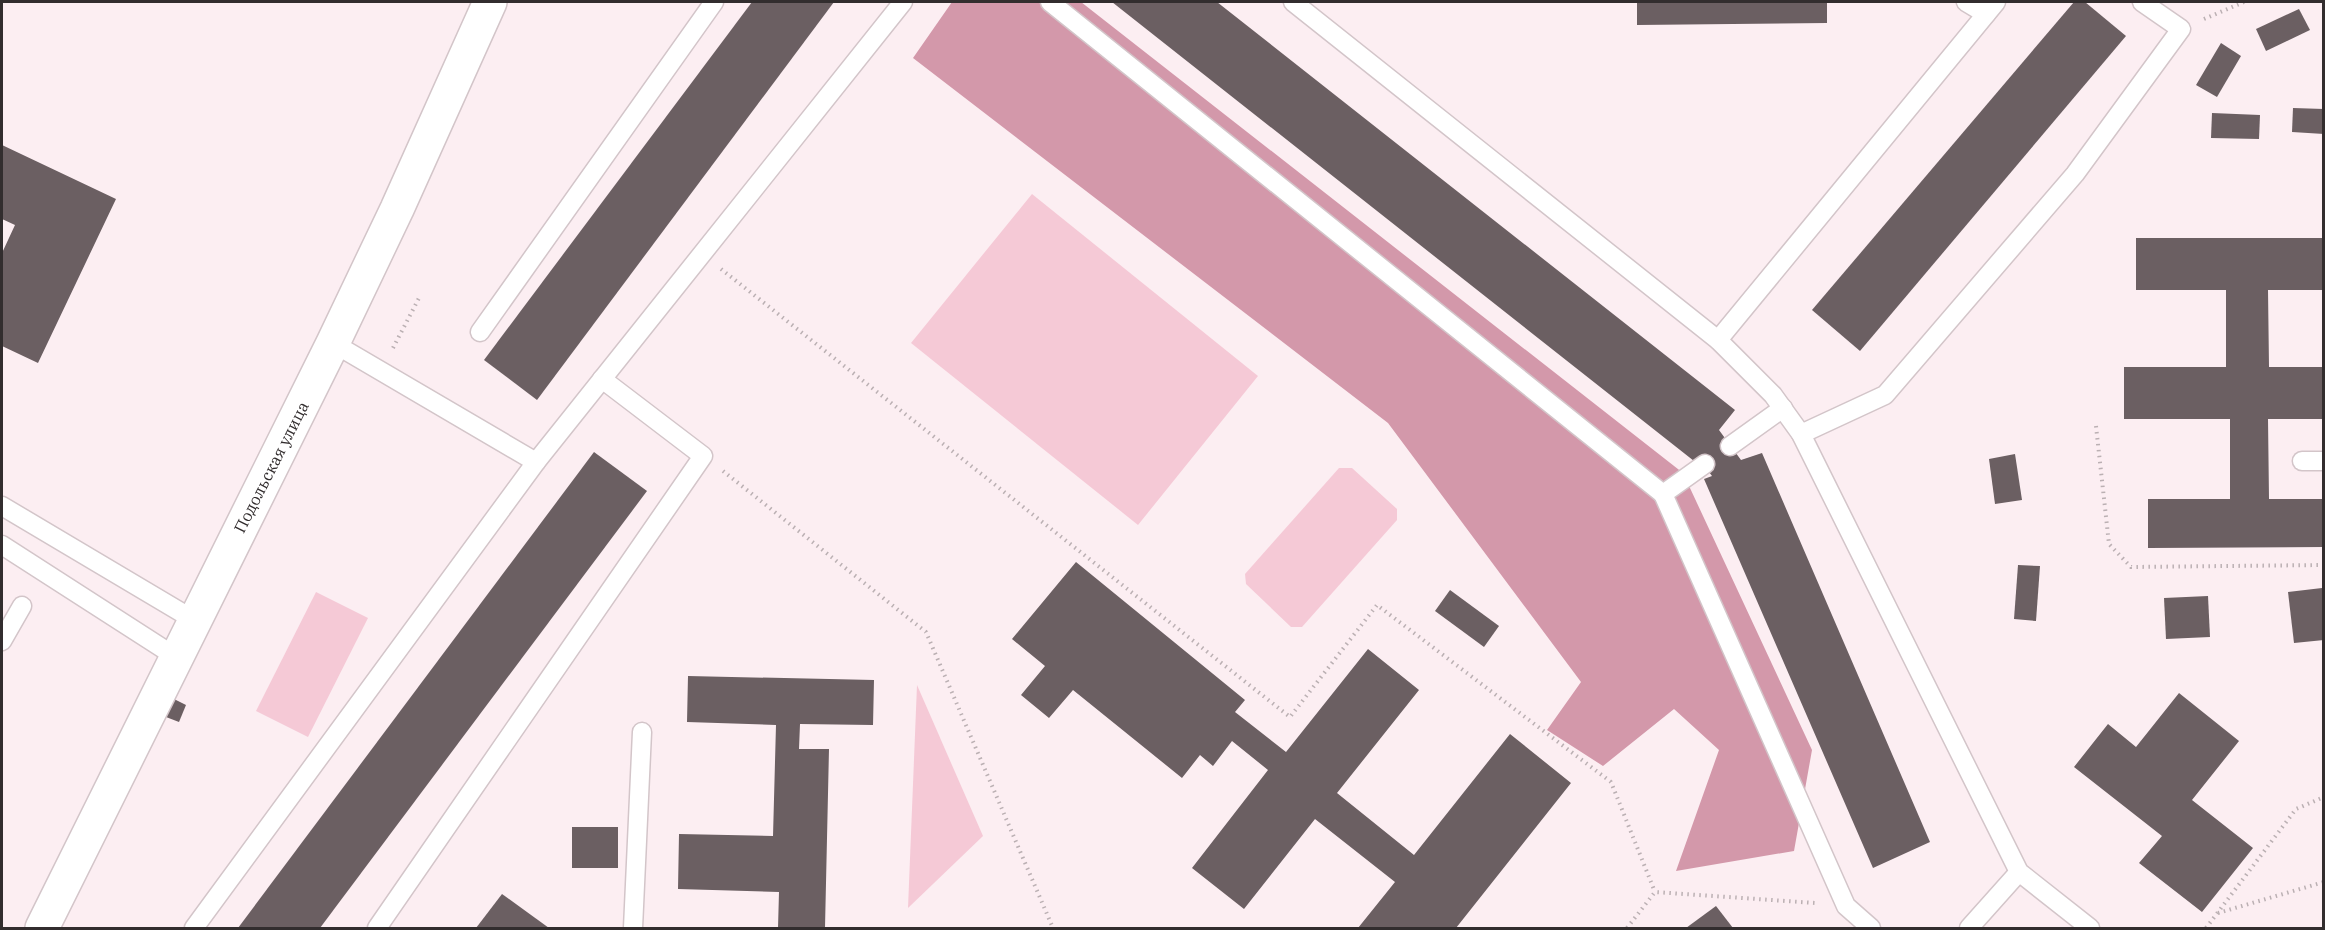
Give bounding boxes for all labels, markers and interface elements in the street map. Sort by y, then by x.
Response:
street label: Подольская улица [229,398,313,536]

